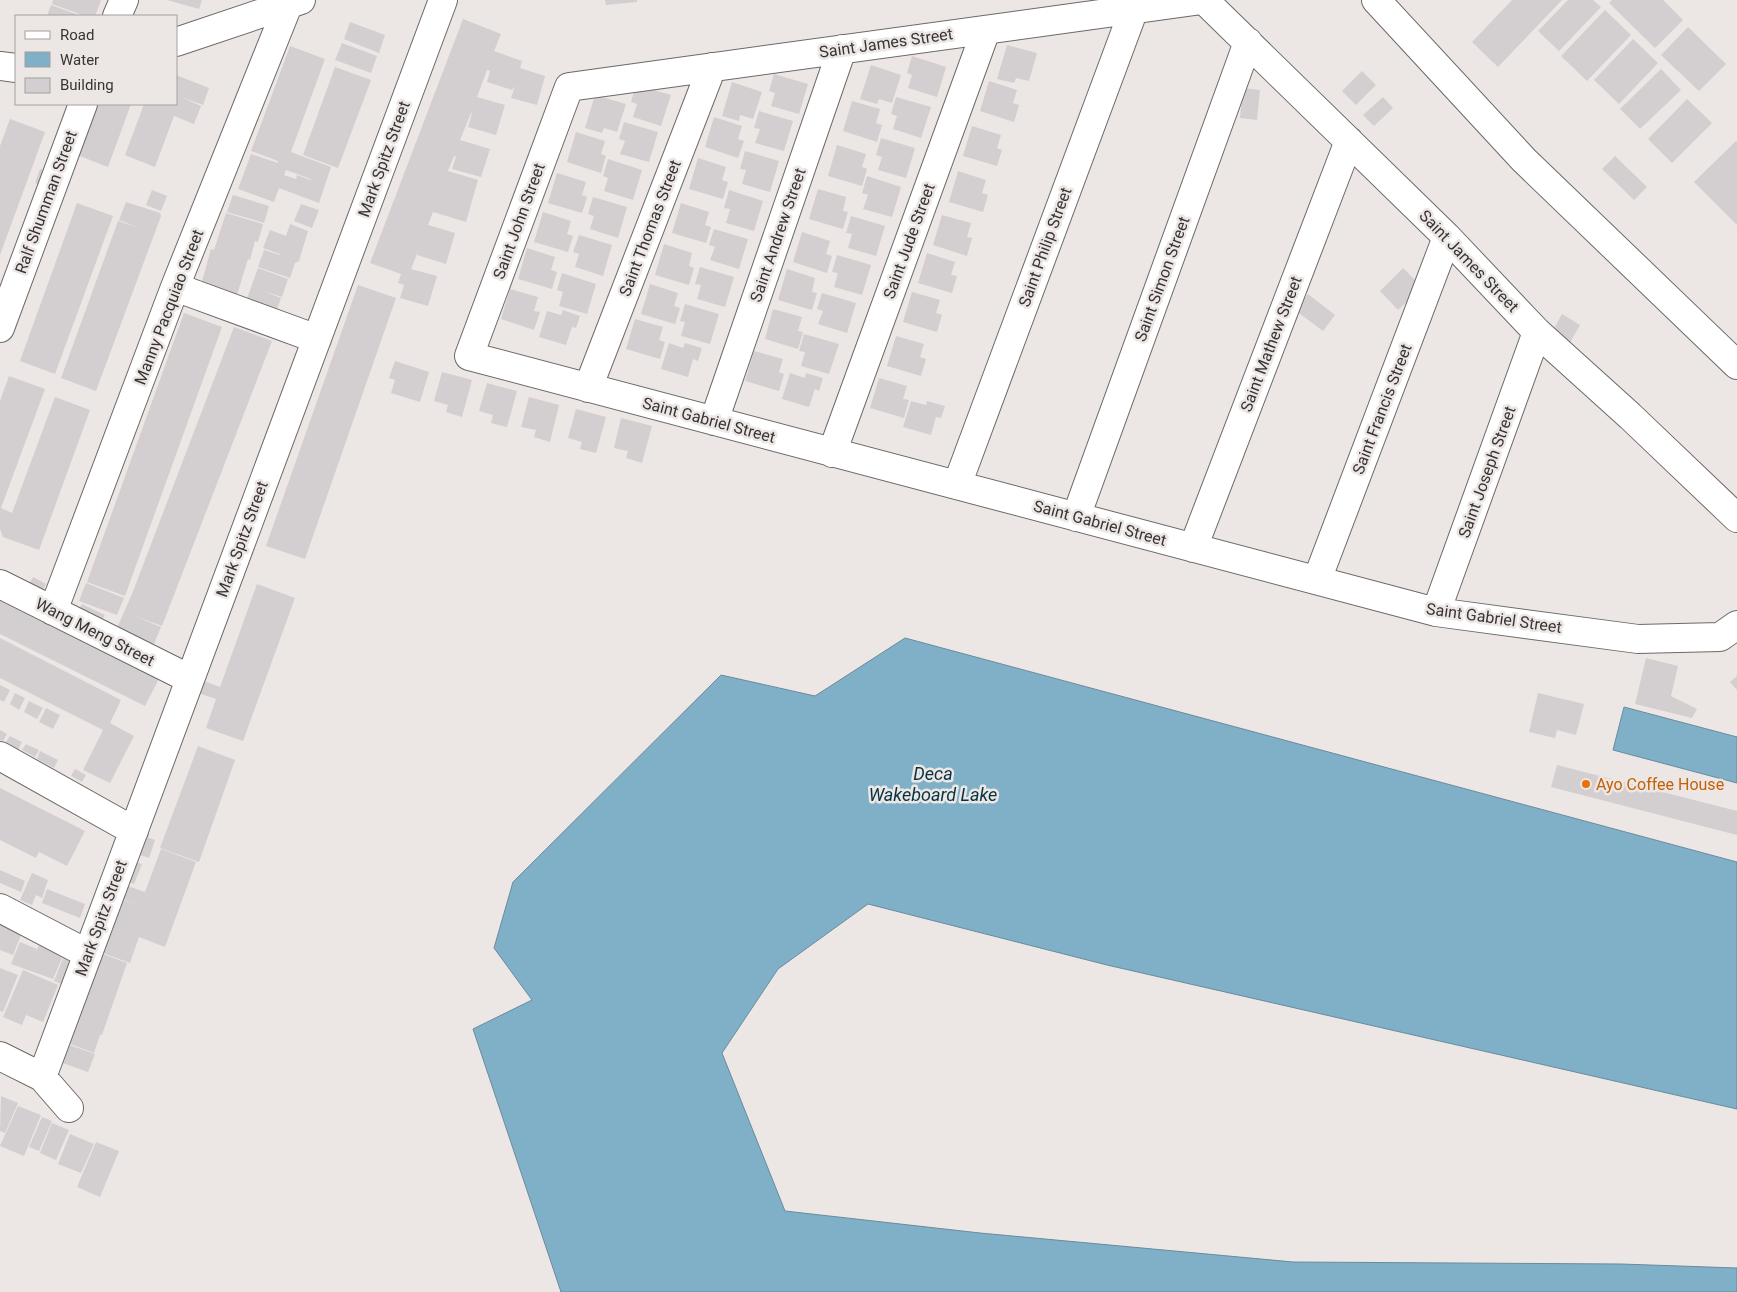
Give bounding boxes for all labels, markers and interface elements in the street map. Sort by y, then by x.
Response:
legend [15,15,178,105]
street label: Saint James Street [818,24,954,62]
text: Road [60,26,94,44]
text: Water [60,51,99,69]
text: Building [60,76,114,94]
street label: Mark Spitz Street [354,98,414,220]
street label: Ralf Shumman Street [11,128,81,276]
street label: Saint Thomas Street [615,157,685,299]
street label: Saint John Street [489,160,549,282]
street label: Saint Andrew Street [746,166,810,304]
street label: Saint Jude Street [879,181,939,301]
street label: Saint Philip Street [1015,185,1075,309]
street label: Saint James Street [1415,206,1523,316]
street label: Saint Simon Street [1131,214,1193,344]
street label: Manny Pacquiao Street [131,227,207,387]
street label: Saint Mathew Street [1236,274,1306,414]
street label: Saint Francis Street [1348,341,1416,477]
street label: Saint Gabriel Street [641,393,777,447]
street label: Saint Joseph Street [1454,404,1520,540]
street label: Mark Spitz Street [212,478,272,600]
street label: Saint Gabriel Street [1032,496,1168,550]
street label: Wang Meng Street [32,594,158,670]
street label: Saint Gabriel Street [1425,599,1563,637]
water label: Deca Wakeboard Lake [869,763,997,805]
place label: Ayo Coffee House [1596,775,1724,794]
marker: Ayo Coffee House [1580,778,1592,790]
street label: Mark Spitz Street [71,857,131,979]

